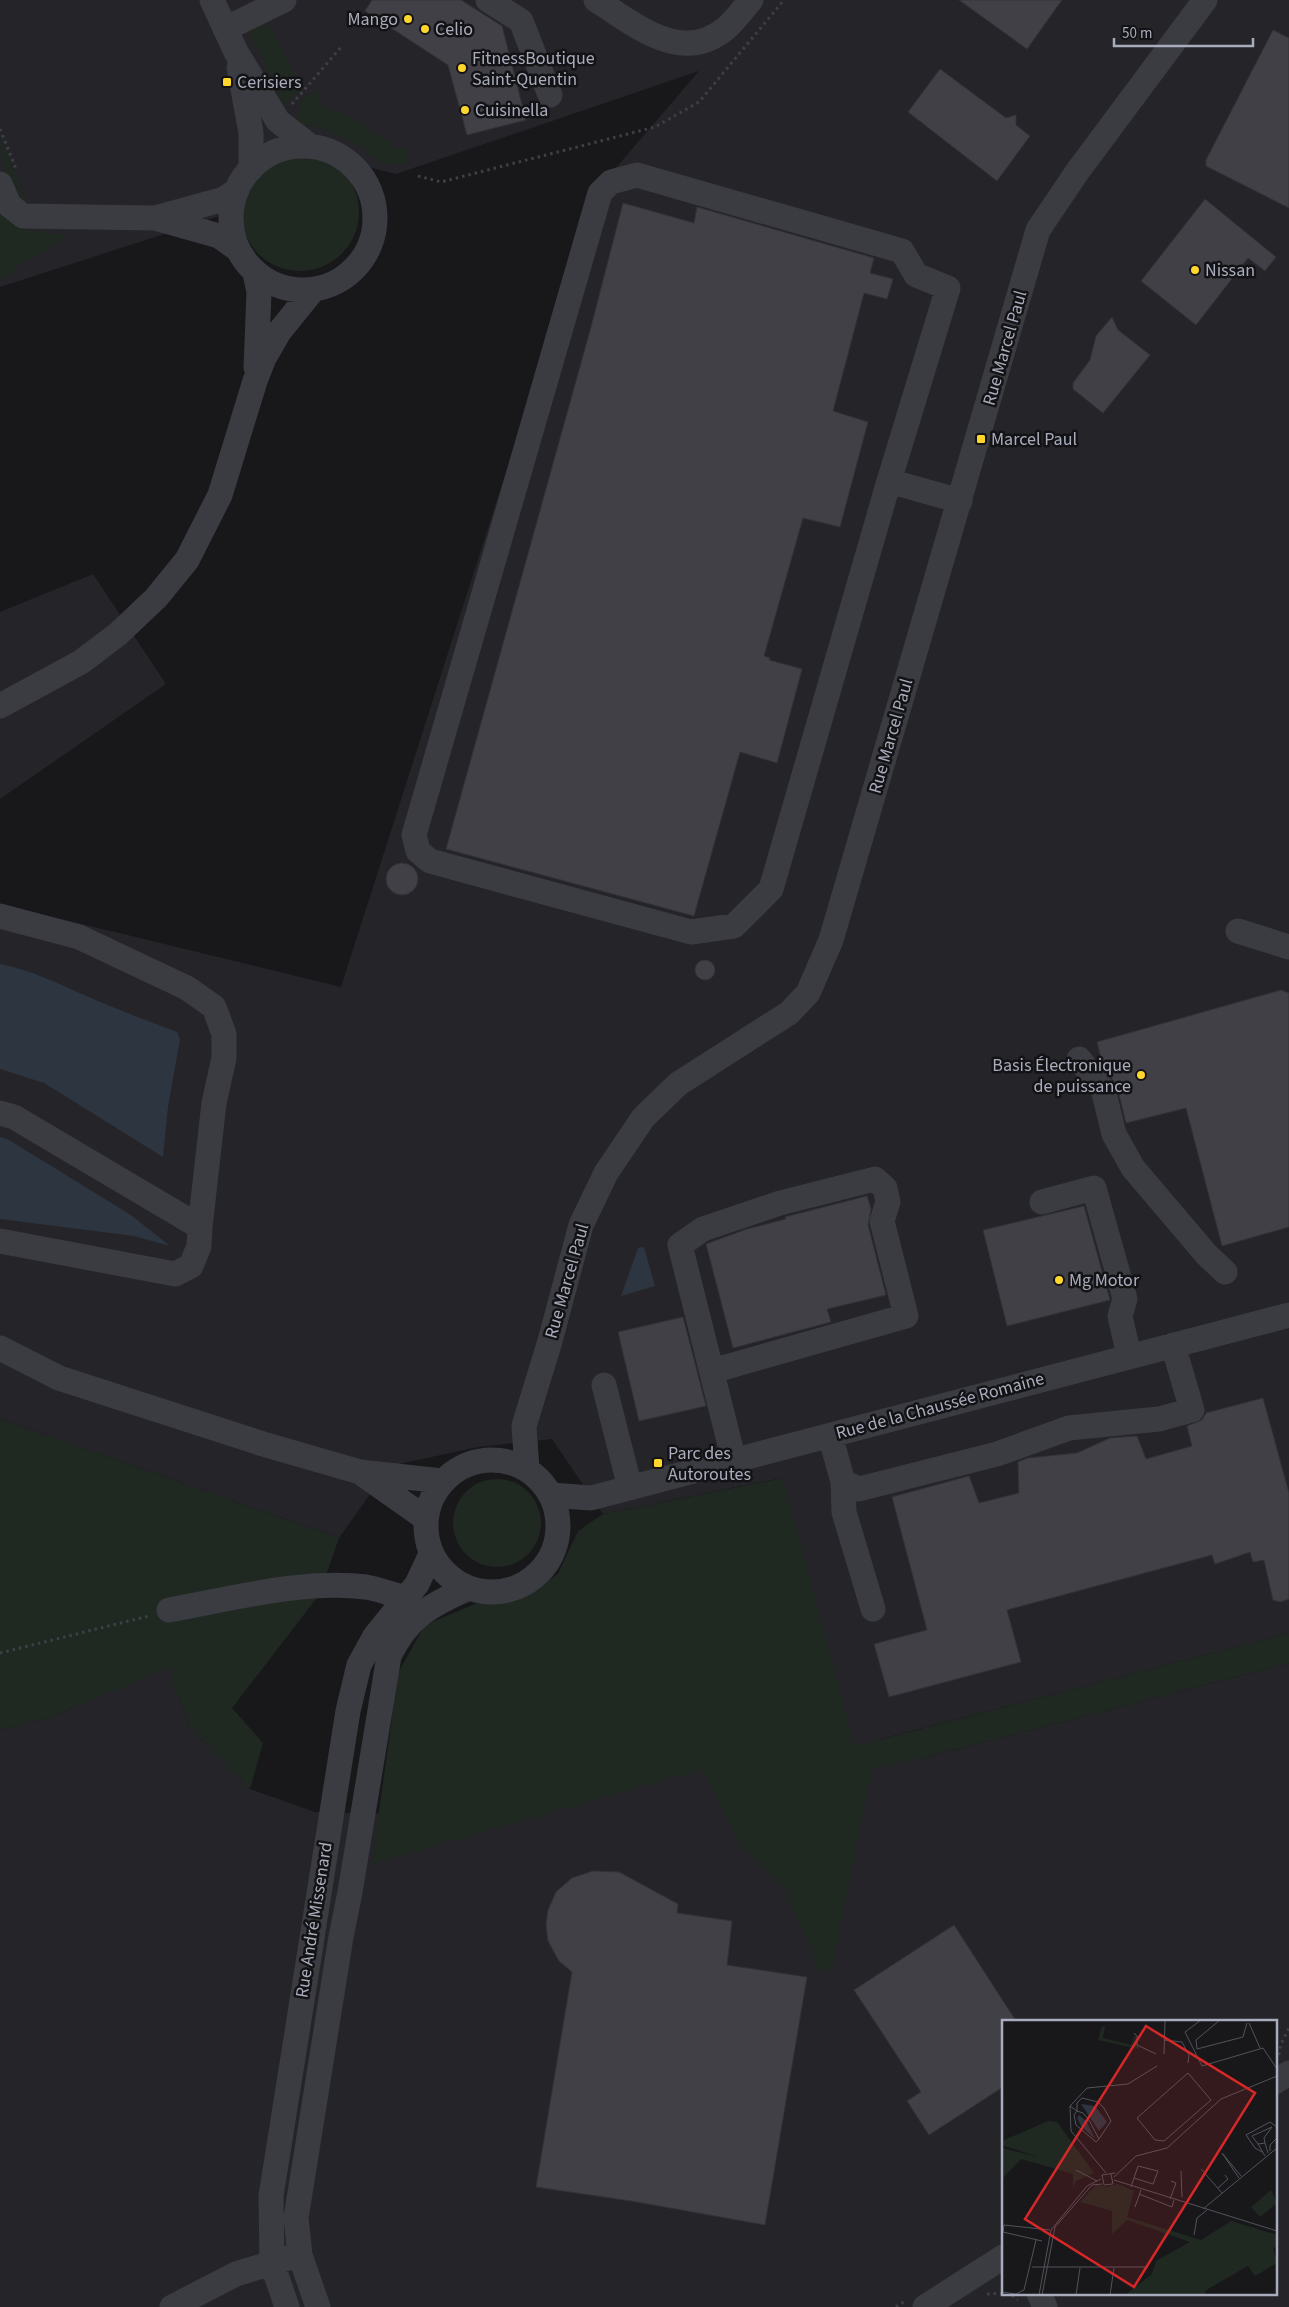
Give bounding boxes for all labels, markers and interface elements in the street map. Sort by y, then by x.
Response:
place label: Mango [347,7,398,32]
marker: Mango [402,13,414,25]
scale bar [1114,15,1253,47]
place label: Celio [435,17,473,42]
marker: Celio [419,23,431,35]
text: 50 m [1122,23,1152,44]
place label: FitnessBoutique Saint-Quentin [472,46,595,92]
marker: FitnessBoutique Saint-Quentin [456,62,468,74]
place label: Cerisiers [237,70,302,95]
marker: Cerisiers [221,76,233,88]
place label: Cuisinella [475,98,548,123]
marker: Cuisinella [459,104,471,116]
place label: Nissan [1205,258,1255,283]
marker: Nissan [1189,264,1201,276]
street label: Rue Marcel Paul [977,288,1033,408]
place label: Marcel Paul [991,427,1077,452]
marker: Marcel Paul [975,433,987,445]
street label: Rue Marcel Paul [863,676,919,796]
place label: Basis Électronique de puissance [992,1053,1131,1099]
marker: Basis Électronique de puissance [1135,1069,1147,1081]
street label: Rue Marcel Paul [539,1221,595,1341]
place label: Mg Motor [1069,1268,1140,1293]
marker: Mg Motor [1053,1274,1065,1286]
street label: Rue de la Chaussée Romaine [833,1366,1047,1446]
place label: Parc des Autoroutes [668,1441,751,1487]
marker: Parc des Autoroutes [652,1457,664,1469]
street label: Rue André Missenard [289,1840,339,2000]
inset map [1002,2020,1276,2294]

